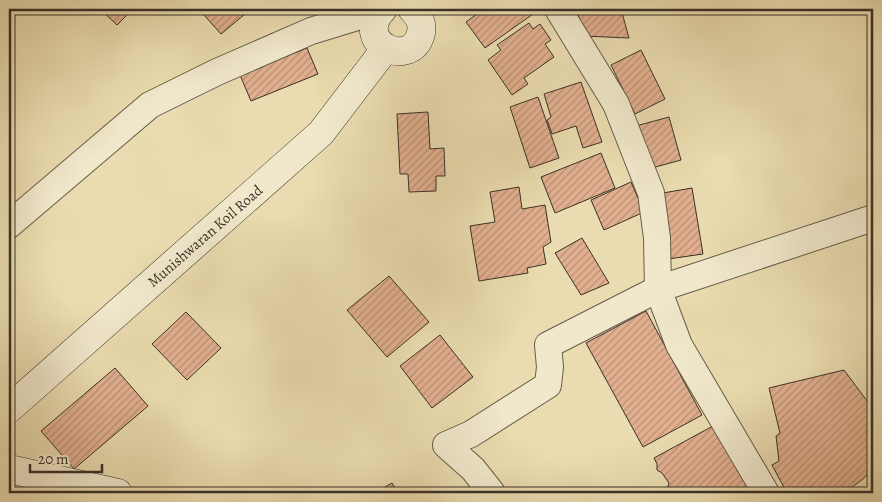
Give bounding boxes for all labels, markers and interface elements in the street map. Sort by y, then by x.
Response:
street label: Munishwaran Koil Road [143,180,268,292]
scale bar [30,442,102,474]
text: 20 m [38,449,69,469]

